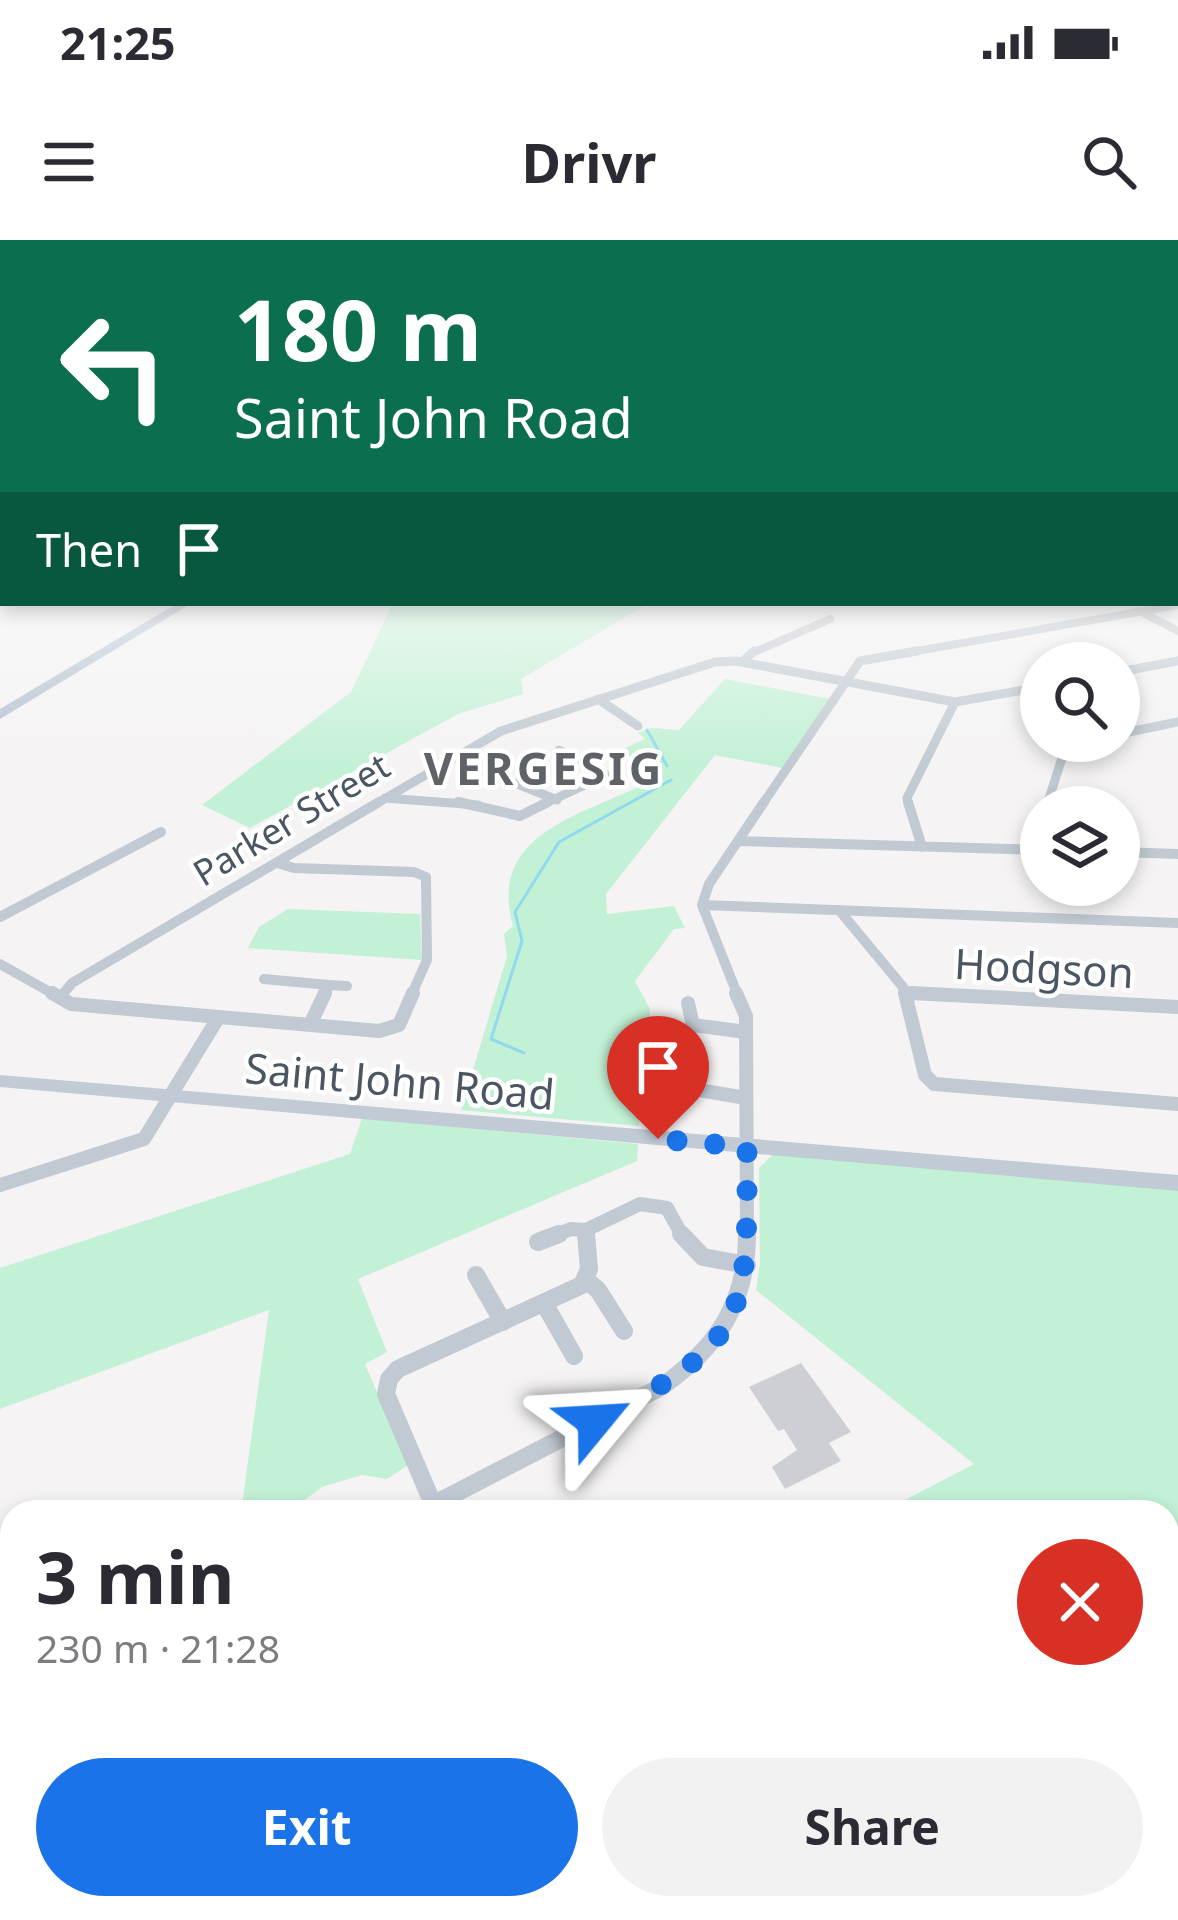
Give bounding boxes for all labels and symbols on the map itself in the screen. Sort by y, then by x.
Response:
district label: VERGESIG [424,737,664,798]
street label: Parker Street [184,741,398,897]
street label: Hodgson [953,934,1135,1000]
pin [607,1016,709,1139]
street label: Saint John Road [243,1038,557,1122]
position arrow [532,1358,658,1484]

